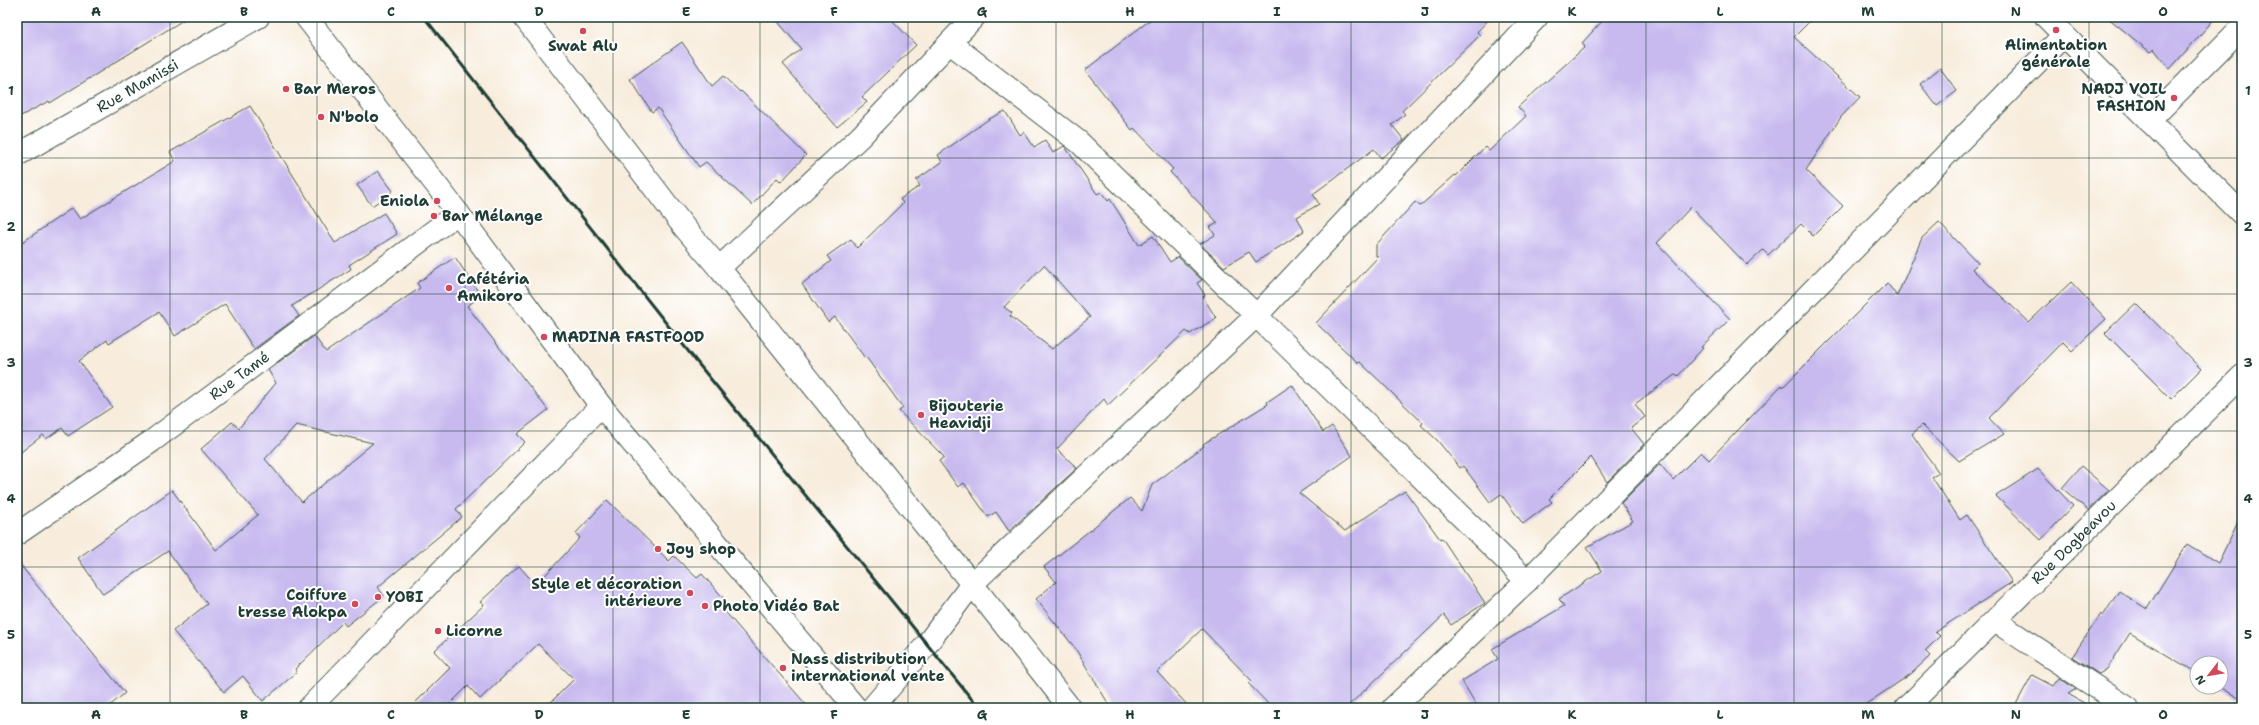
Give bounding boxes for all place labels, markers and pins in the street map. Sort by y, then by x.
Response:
marker: Alimentation générale [2051,25,2061,35]
marker: Swat Alu [578,26,588,36]
place label: Alimentation générale [2005,35,2107,72]
place label: Swat Alu [548,36,618,56]
place label: Bar Meros [294,79,376,99]
place label: NADJ VOIL FASHION [2081,79,2166,116]
marker: Bar Meros [281,84,291,94]
marker: NADJ VOIL FASHION [2169,93,2179,103]
place label: N'bolo [329,107,379,127]
marker: N'bolo [316,112,326,122]
place label: Eniola [380,191,430,211]
marker: Eniola [432,196,442,206]
place label: Bar Mélange [442,206,543,226]
marker: Bar Mélange [429,211,439,221]
place label: Cafétéria Amikoro [457,269,530,306]
marker: Cafétéria Amikoro [444,283,454,293]
place label: MADINA FASTFOOD [552,327,704,347]
marker: MADINA FASTFOOD [539,332,549,342]
place label: Bijouterie Heavidji [929,396,1004,433]
marker: Bijouterie Heavidji [916,410,926,420]
place label: Joy shop [666,539,736,559]
marker: Joy shop [653,544,663,554]
place label: Style et décoration intérieure [531,574,682,611]
place label: Coiffure tresse Alokpa [238,585,348,622]
place label: YOBI [386,587,423,607]
marker: Style et décoration intérieure [685,588,695,598]
marker: YOBI [373,592,383,602]
place label: Photo Vidéo Bat [713,596,840,616]
marker: Coiffure tresse Alokpa [350,599,360,609]
marker: Photo Vidéo Bat [700,601,710,611]
place label: Licorne [446,621,503,641]
marker: Licorne [433,626,443,636]
place label: Nass distribution international vente [791,649,945,686]
marker: Nass distribution international vente [778,663,788,673]

